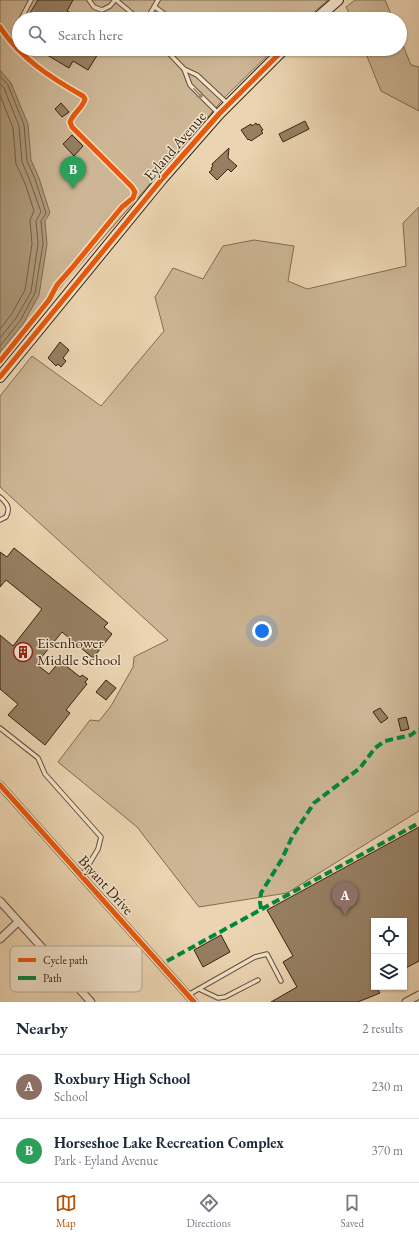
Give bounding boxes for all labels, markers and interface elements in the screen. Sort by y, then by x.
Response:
search box [12,12,407,56]
icon: search [26,23,48,45]
text: Search here [58,25,123,44]
one-way arrow [193,88,203,98]
street label: Eyland Avenue [139,107,210,184]
pin: B [60,156,86,189]
your location [252,621,272,641]
place label: Eisenhower Middle School [37,633,121,669]
building icon: Eisenhower Middle School [12,641,34,663]
street label: Bryant Drive [75,851,138,919]
pin: A [332,882,358,915]
map controls [371,918,407,990]
button: locate [371,918,407,954]
legend [10,946,142,992]
text: Cycle path [43,953,88,967]
button: layers [371,954,407,990]
text: Path [43,971,62,985]
text: Nearby [16,1017,68,1039]
text: 2 results [362,1020,403,1037]
text: Roxbury High School [54,1069,191,1088]
text: A [24,1078,34,1095]
text: 230 m [372,1078,403,1095]
text: School [54,1088,88,1105]
text: Horseshoe Lake Recreation Complex [54,1133,284,1152]
text: B [25,1142,33,1159]
text: 370 m [372,1142,403,1159]
text: Park · Eyland Avenue [54,1152,158,1169]
tab: Map [55,1192,77,1230]
tab: Directions [187,1192,231,1230]
tab: Saved [341,1192,364,1230]

